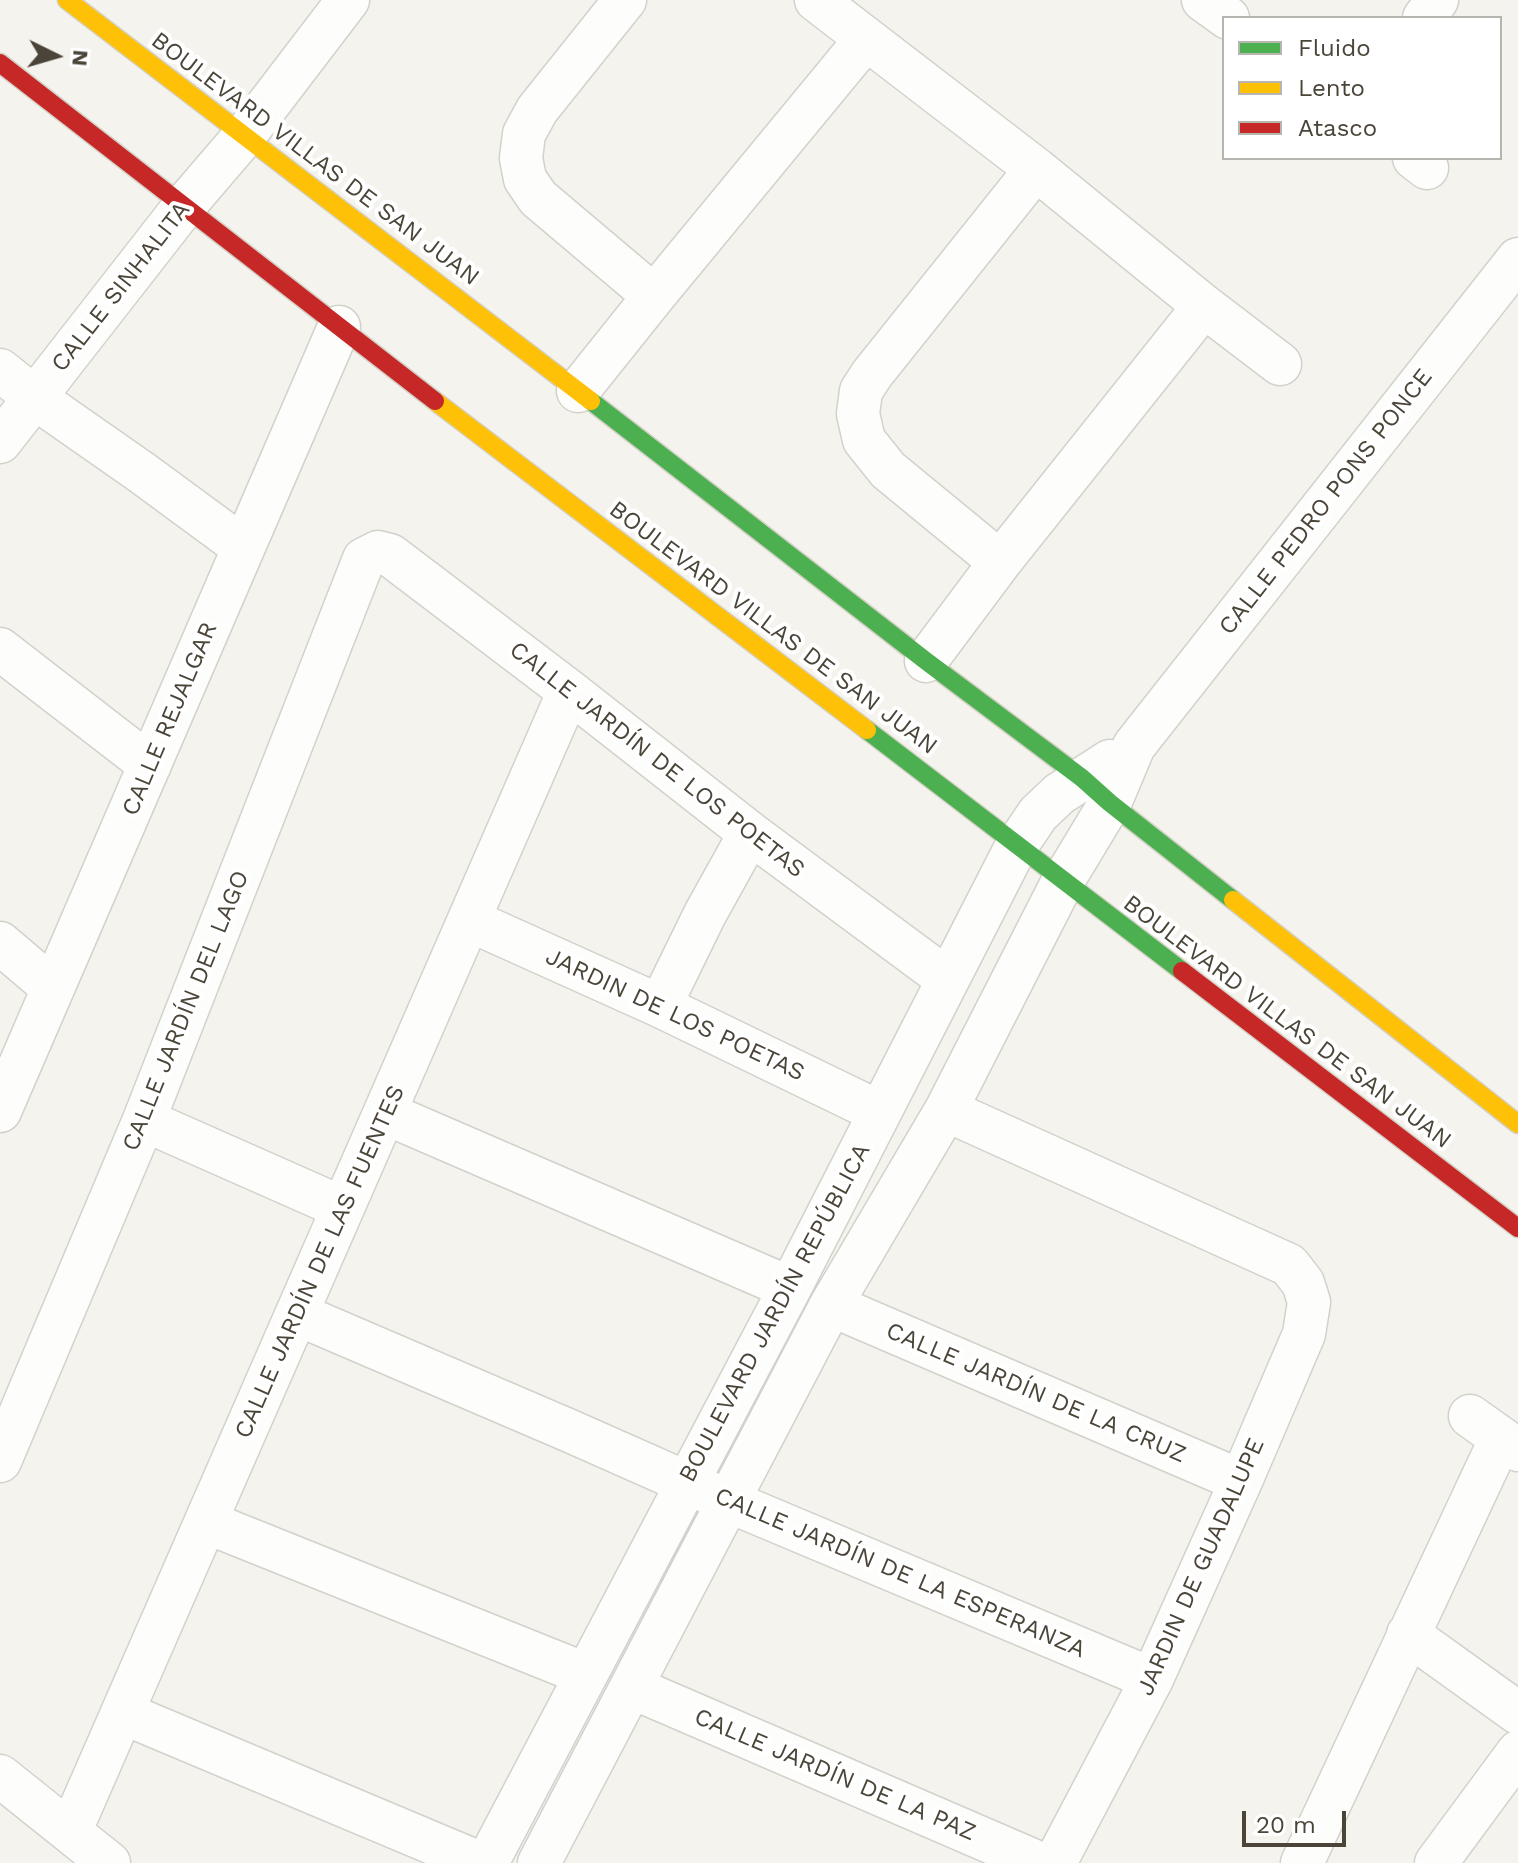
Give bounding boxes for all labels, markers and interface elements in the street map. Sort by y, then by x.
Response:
north arrow [16,16,96,96]
legend [1222,16,1502,160]
street label: BOULEVARD VILLAS DE SAN JUAN [145,26,485,292]
text: Fluido [1298,34,1371,62]
text: N [67,49,94,67]
text: Lento [1298,74,1365,102]
text: Atasco [1298,114,1377,142]
street label: CALLE SINHALITA [46,196,196,378]
street label: CALLE PEDRO PONS PONCE [1213,363,1439,641]
street label: BOULEVARD VILLAS DE SAN JUAN [603,495,943,761]
street label: CALLE REJALGAR [116,618,224,820]
street label: CALLE JARDÍN DE LOS POETAS [504,636,810,884]
street label: CALLE JARDÍN DEL LAGO [117,867,255,1155]
street label: BOULEVARD VILLAS DE SAN JUAN [1117,889,1457,1155]
street label: JARDIN DE LOS POETAS [541,942,809,1088]
street label: CALLE JARDÍN DE LAS FUENTES [229,1081,411,1443]
street label: BOULEVARD JARDÍN REPÚBLICA [673,1139,877,1487]
street label: CALLE JARDÍN DE LA CRUZ [882,1317,1190,1469]
street label: JARDIN DE GUADALUPE [1131,1434,1271,1700]
street label: CALLE JARDÍN DE LA ESPERANZA [710,1482,1090,1664]
street label: CALLE JARDÍN DE LA PAZ [690,1703,980,1847]
scale bar [1246,1795,1350,1845]
text: 20 m [1256,1811,1316,1839]

